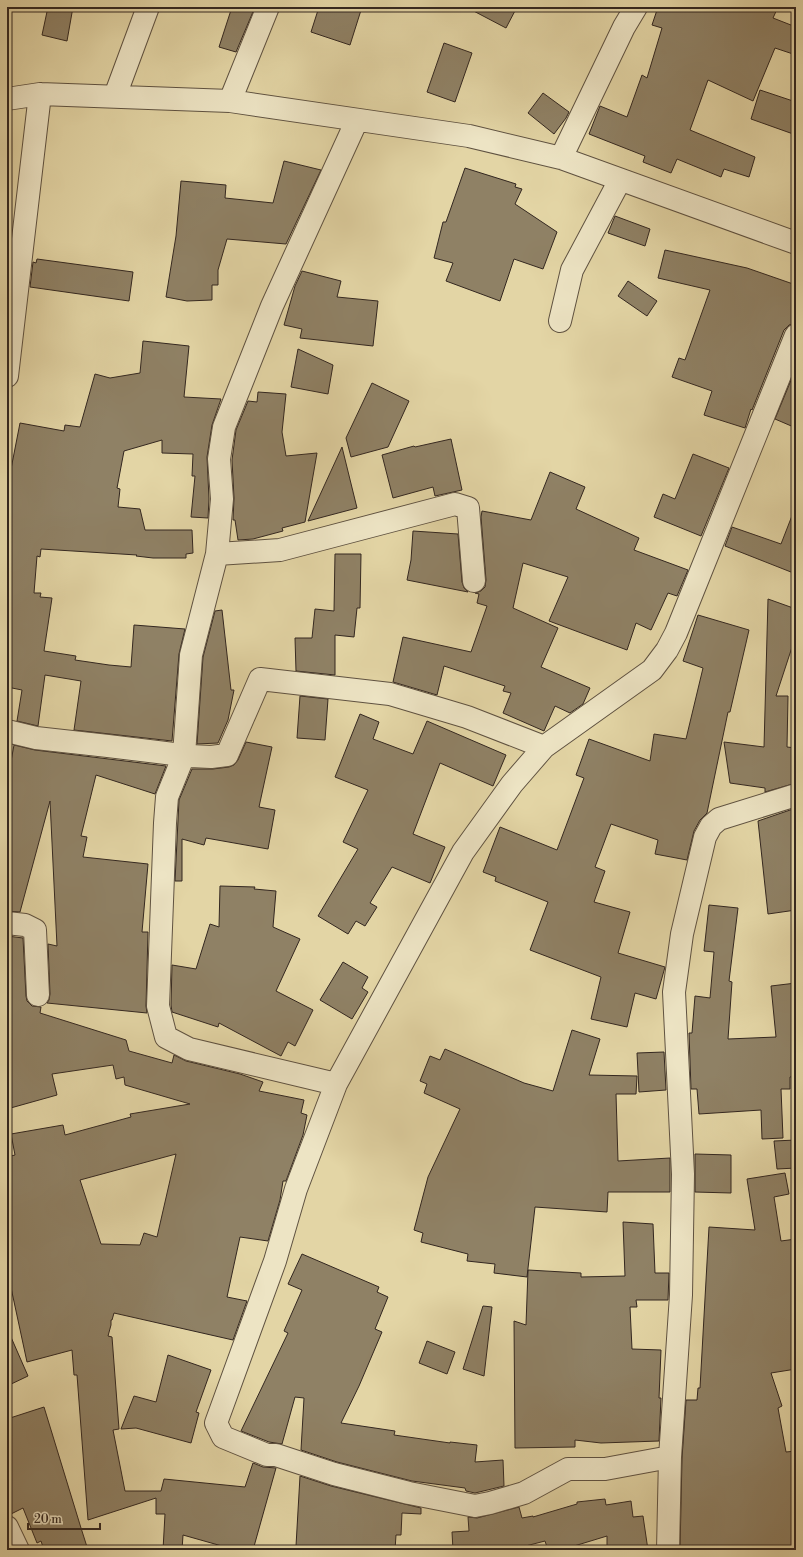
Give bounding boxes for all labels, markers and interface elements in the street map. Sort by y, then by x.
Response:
scale bar [28,1505,100,1531]
text: 20 m [34,1512,62,1527]

